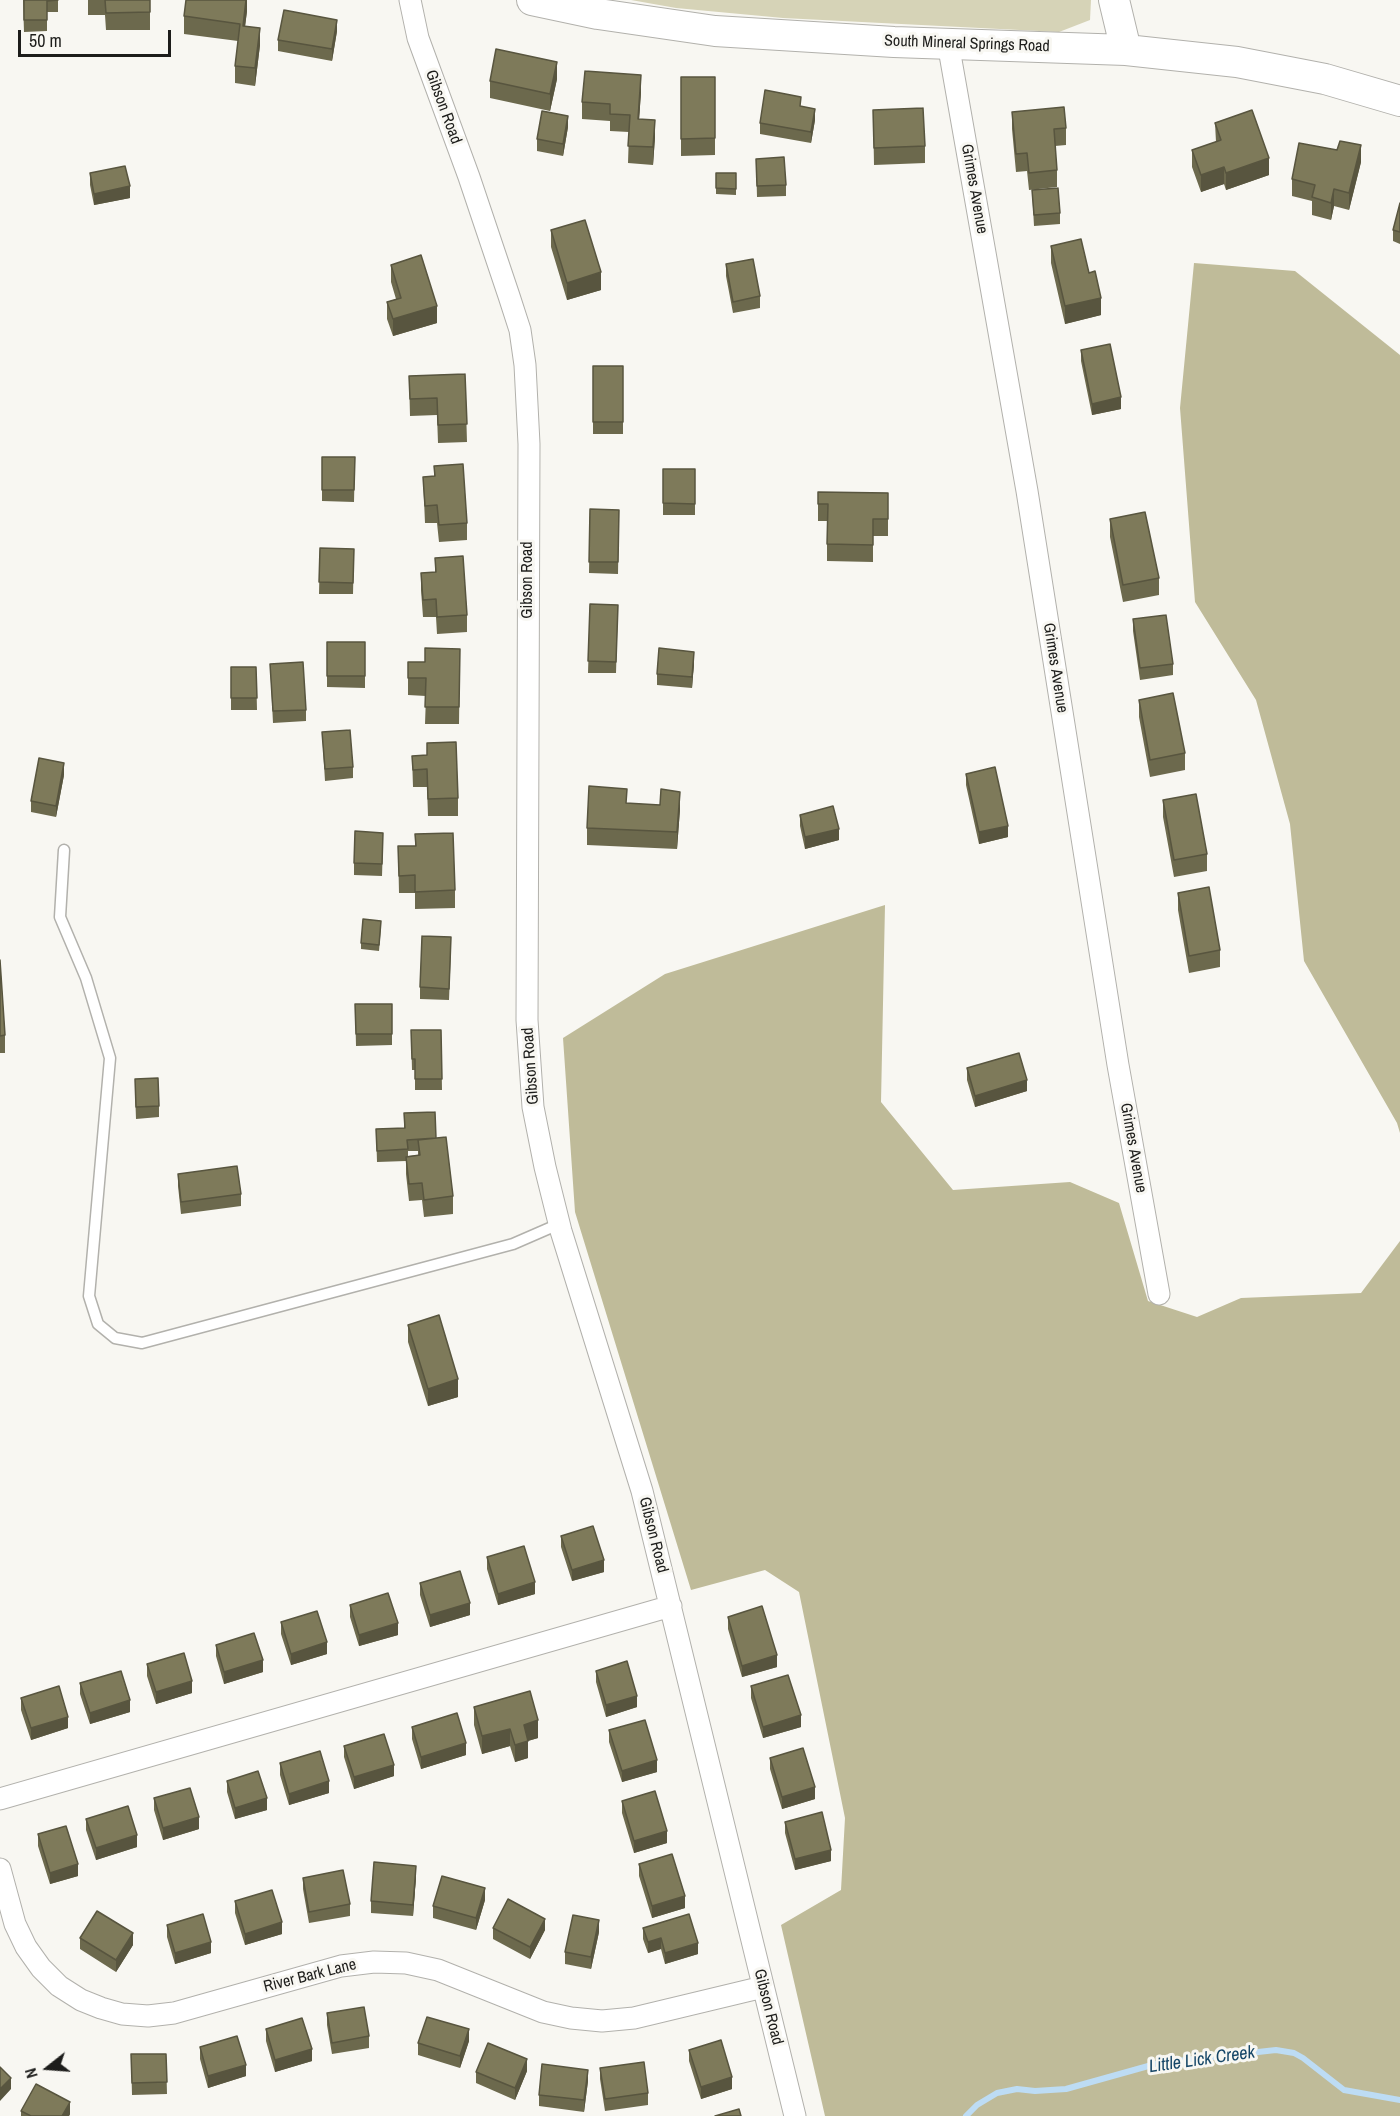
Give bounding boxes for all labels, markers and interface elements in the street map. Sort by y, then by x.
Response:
scale bar [21,18,174,56]
text: 50 m [29,28,62,53]
street label: South Mineral Springs Road [884,32,1050,56]
street label: Gibson Road [421,67,465,147]
street label: Grimes Avenue [957,143,991,235]
street label: Gibson Road [518,541,538,619]
street label: Grimes Avenue [1038,622,1072,714]
street label: Gibson Road [519,1027,543,1105]
street label: Grimes Avenue [1116,1102,1150,1194]
street label: Gibson Road [634,1495,672,1575]
street label: River Bark Lane [262,1955,358,1997]
street label: Gibson Road [749,1967,787,2047]
north arrow [18,2038,78,2098]
water label: Little Lick Creek [1148,2042,1256,2078]
text: N [19,2066,43,2081]

